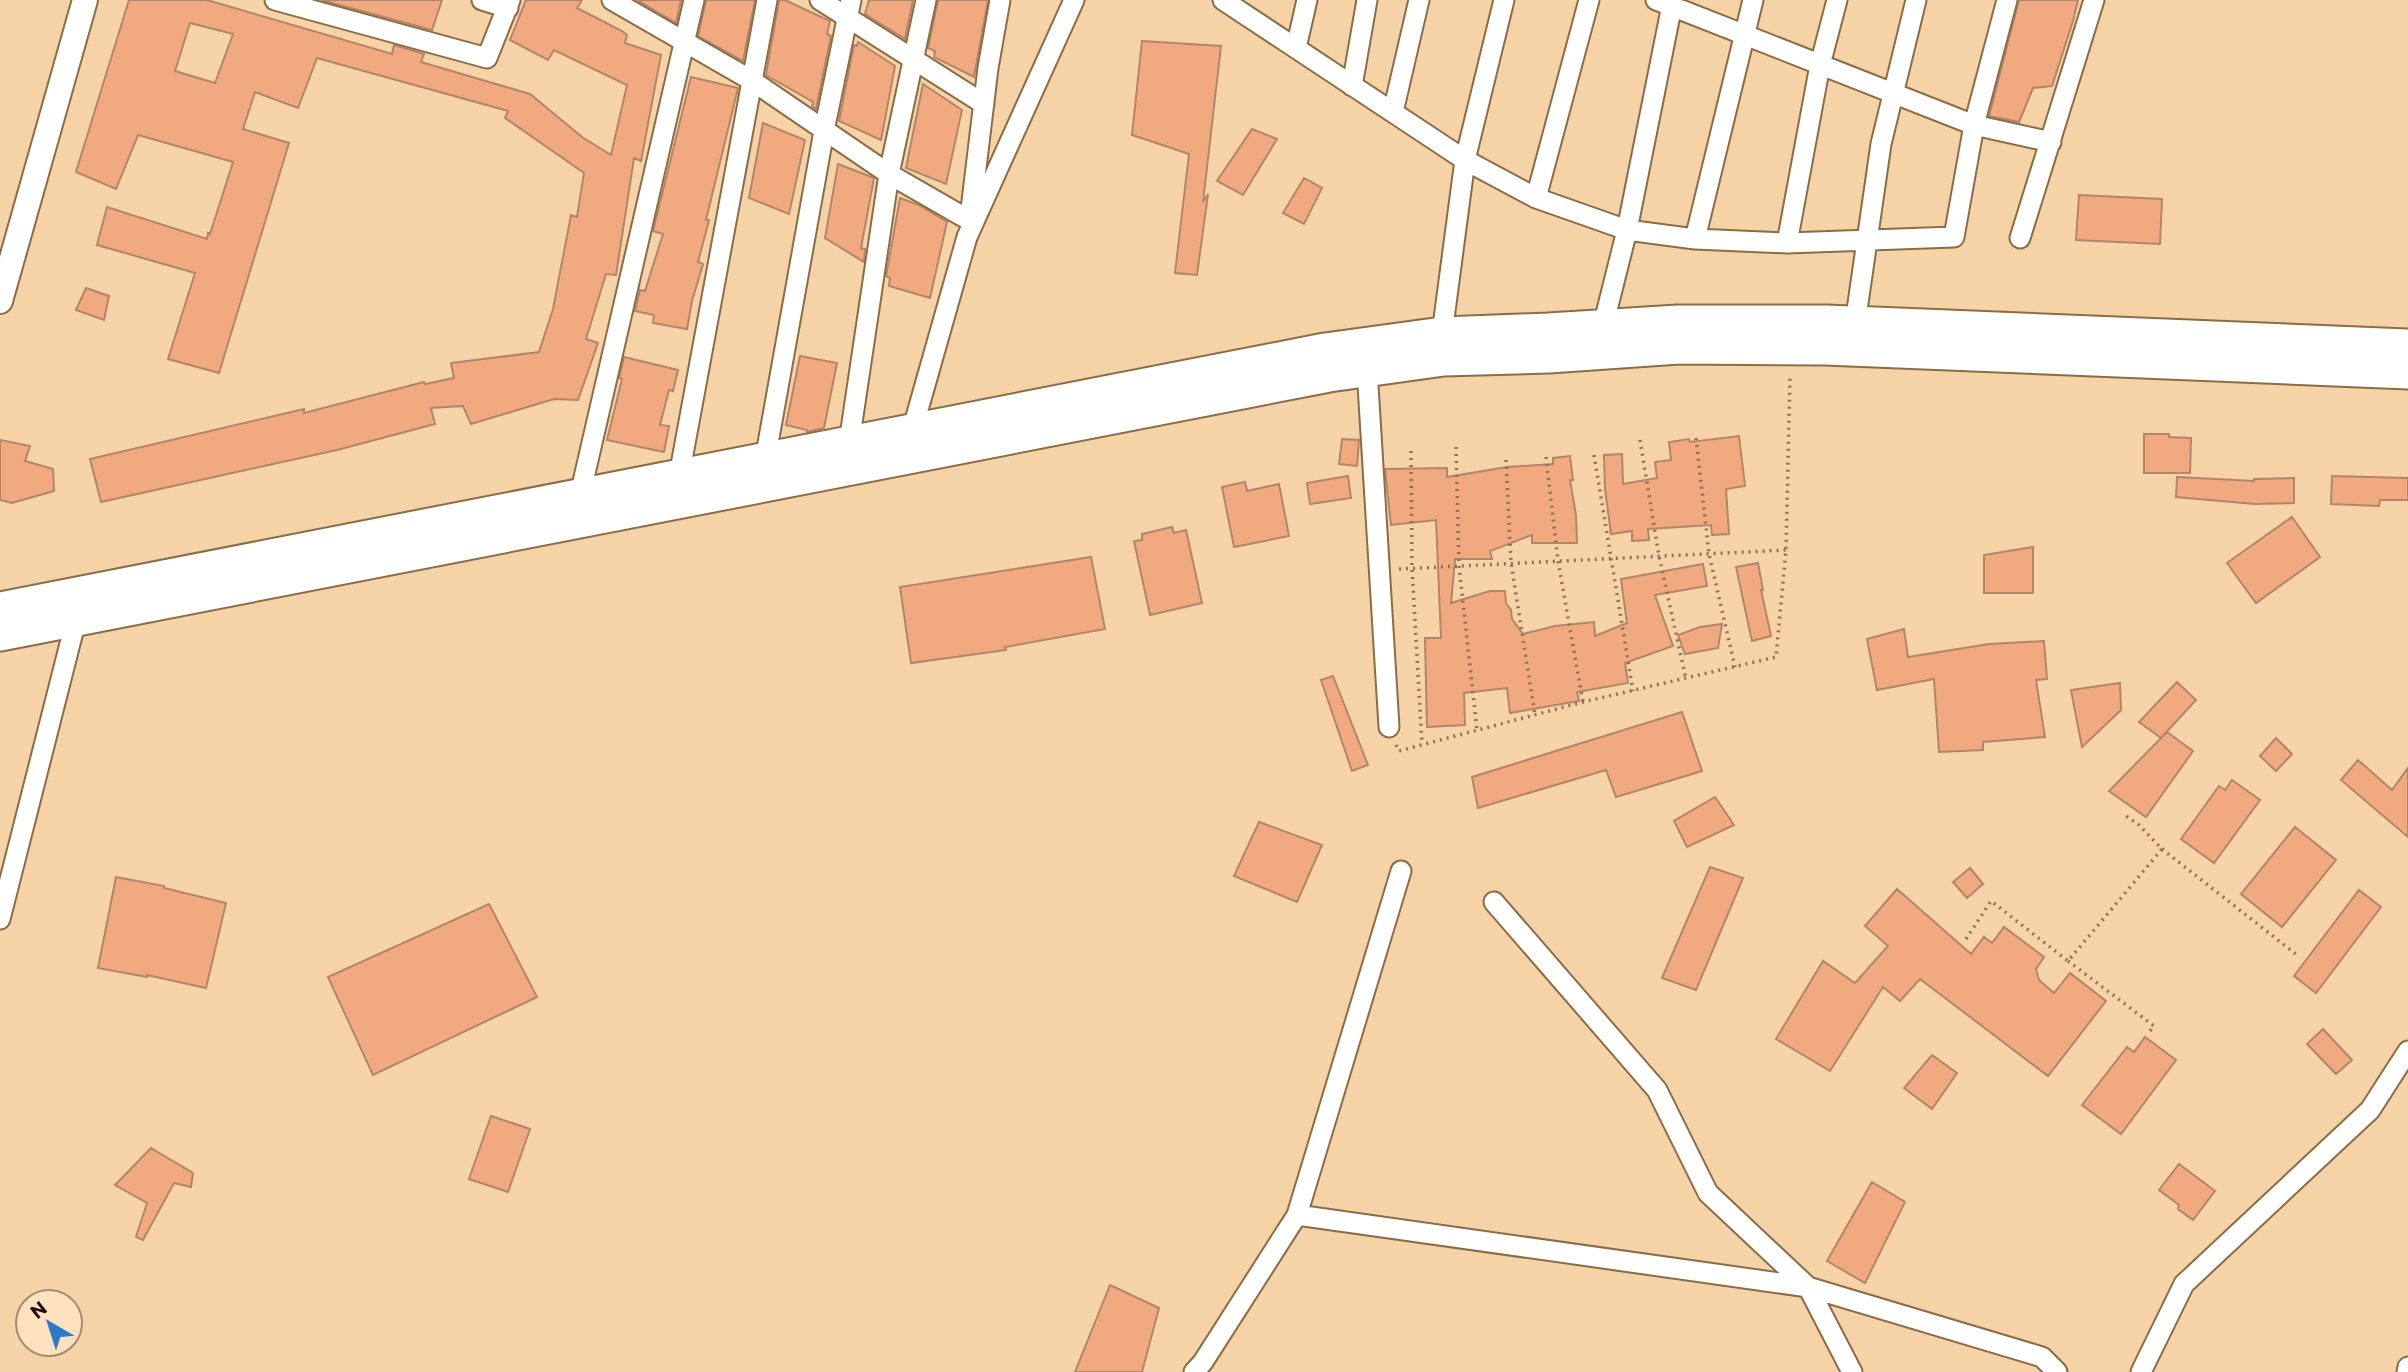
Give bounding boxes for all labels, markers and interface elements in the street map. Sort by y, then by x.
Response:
north arrow [14,1288,84,1358]
text: N [25,1296,51,1323]

